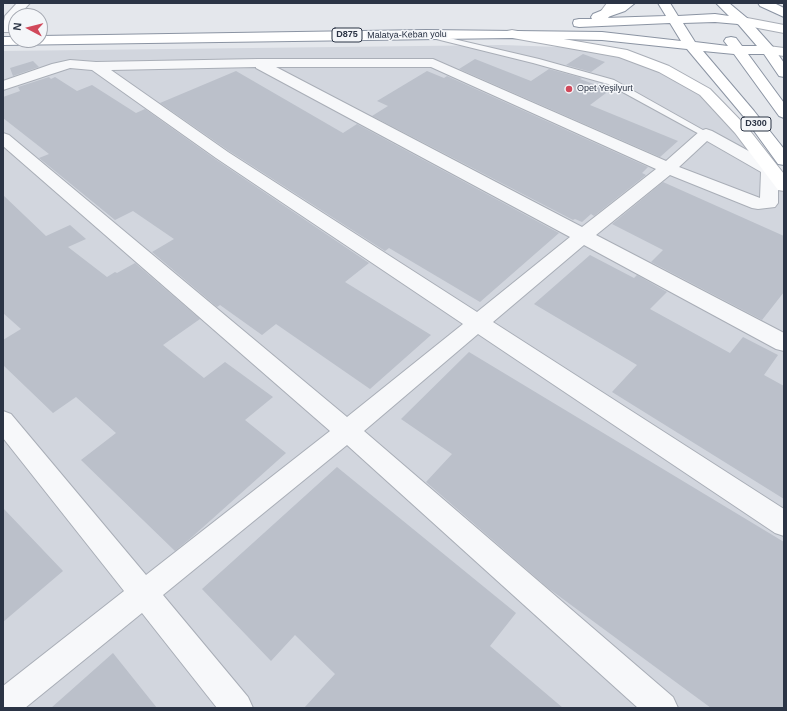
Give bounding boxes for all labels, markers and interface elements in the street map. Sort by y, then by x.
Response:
north arrow [8,8,48,48]
text: N [11,22,24,31]
road number: D875 [332,28,362,42]
street label: Malatya-Keban yolu [367,29,447,41]
marker: Opet Yeşilyurt [564,84,574,94]
place label: Opet Yeşilyurt [577,84,633,94]
road number: D300 [741,117,771,131]

